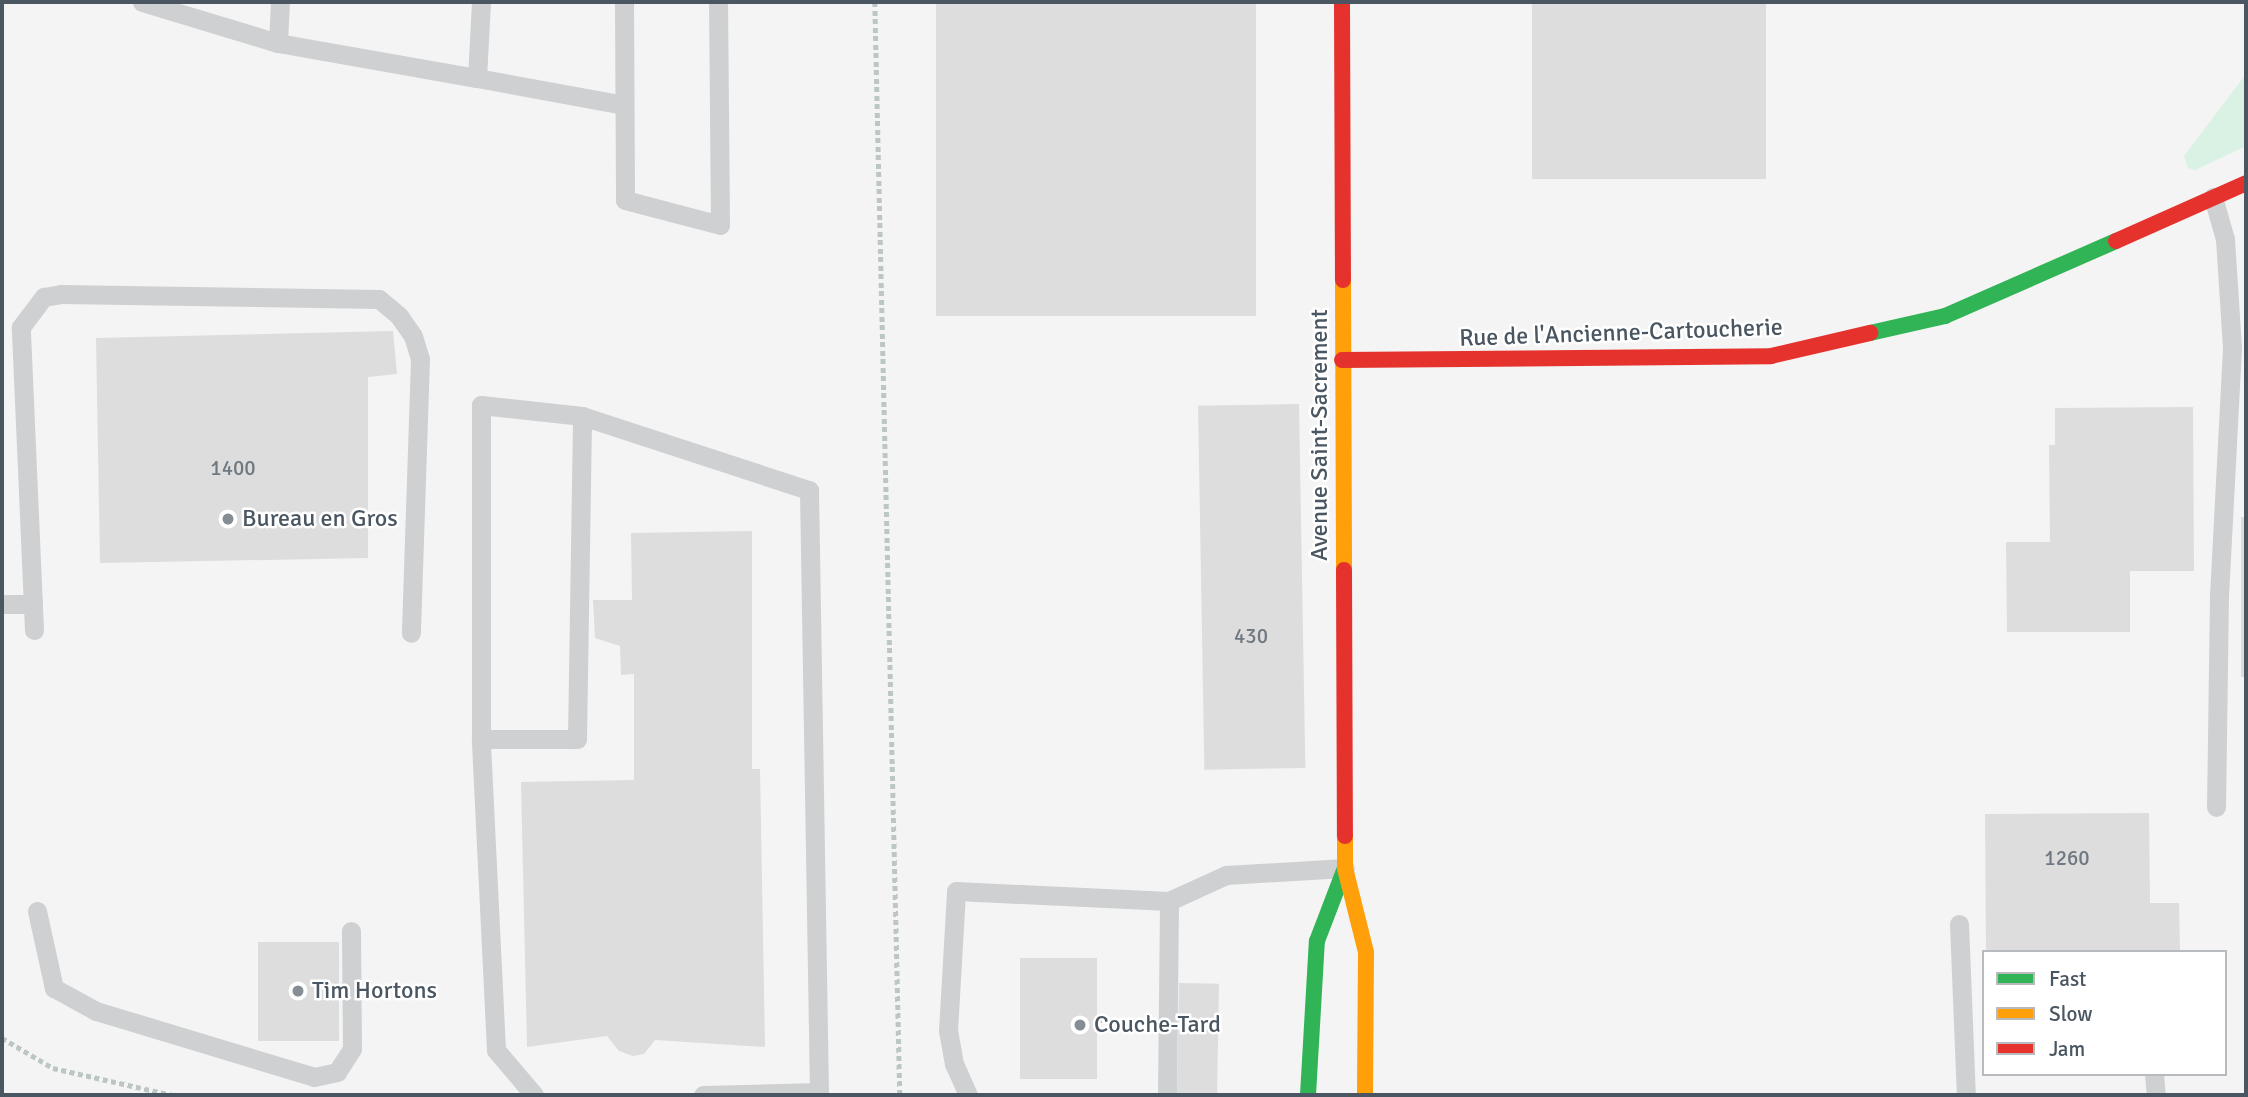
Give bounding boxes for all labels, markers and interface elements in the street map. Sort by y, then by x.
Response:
street label: Avenue Saint-Sacrement [1306,309,1334,561]
street label: Rue de l'Ancienne-Cartoucherie [1459,313,1783,353]
house number: 1400 [210,455,256,481]
place label: Bureau en Gros [242,505,398,533]
marker: Bureau en Gros [220,511,236,527]
house number: 430 [1234,623,1268,649]
house number: 1260 [2044,845,2090,871]
legend [1982,950,2227,1076]
text: Fast [2049,966,2086,992]
place label: Tim Hortons [312,977,437,1005]
marker: Tim Hortons [290,983,306,999]
text: Slow [2049,1001,2093,1027]
place label: Couche-Tard [1094,1011,1221,1039]
marker: Couche-Tard [1072,1017,1088,1033]
text: Jam [2049,1036,2085,1062]

